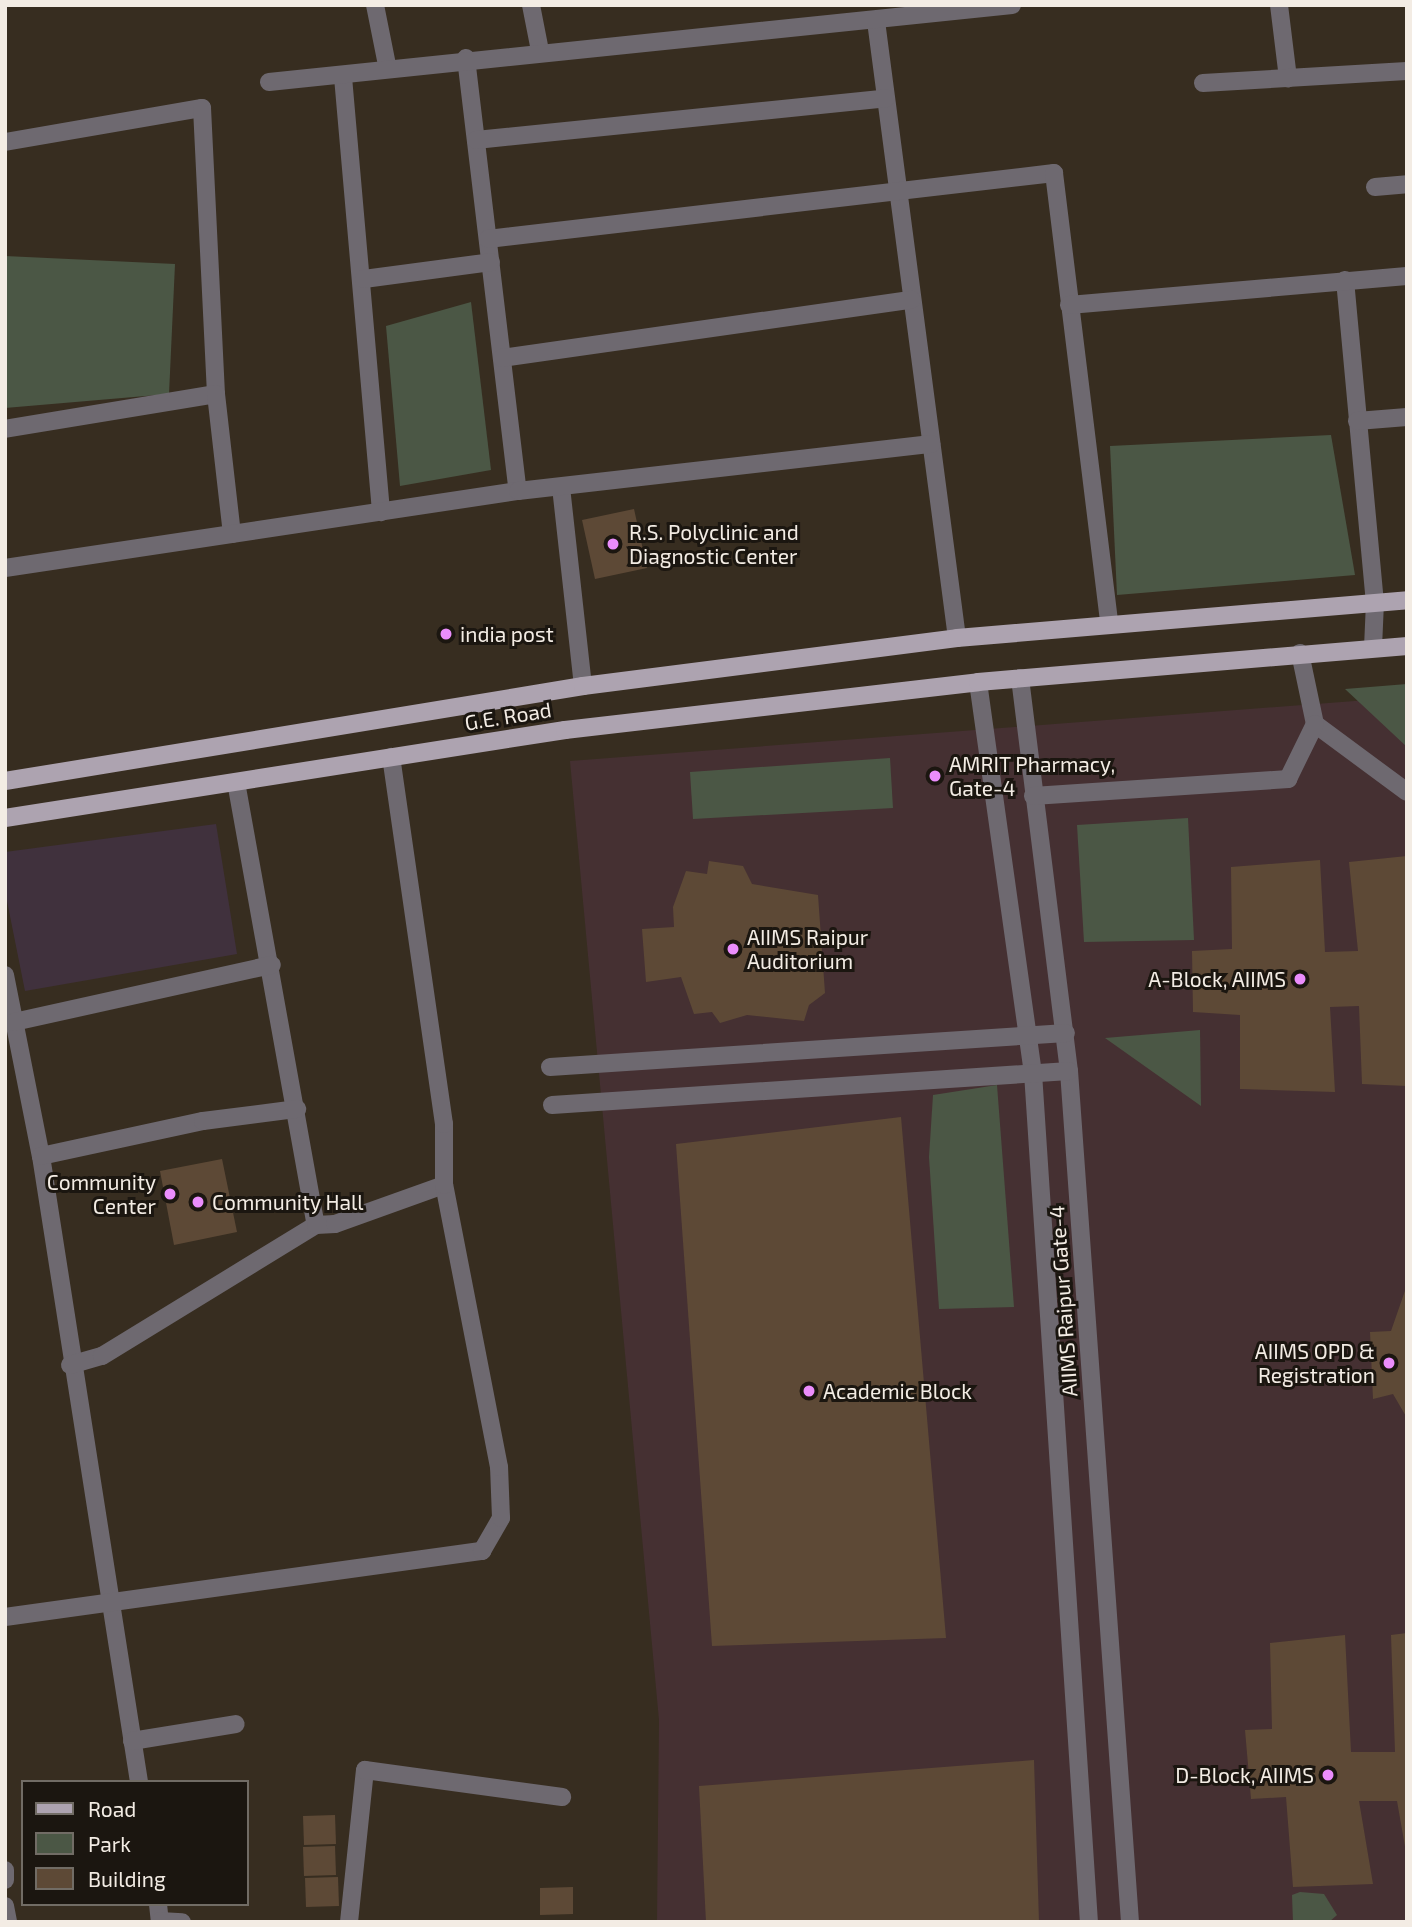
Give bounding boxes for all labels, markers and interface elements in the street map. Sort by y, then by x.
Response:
place label: R.S. Polyclinic and Diagnostic Center [629,519,799,569]
marker: R.S. Polyclinic and Diagnostic Center [603,534,623,554]
place label: india post [460,621,554,647]
marker: india post [438,626,454,642]
street label: G.E. Road [463,697,553,735]
place label: AMRIT Pharmacy, Gate-4 [949,751,1116,801]
marker: AMRIT Pharmacy, Gate-4 [927,768,943,784]
place label: AIIMS Raipur Auditorium [747,924,868,974]
marker: AIIMS Raipur Auditorium [725,941,741,957]
place label: A-Block, AIIMS [1148,966,1286,992]
marker: A-Block, AIIMS [1292,971,1308,987]
place label: Community Center [47,1169,156,1219]
marker: Community Center [162,1186,178,1202]
place label: Community Hall [212,1189,364,1215]
marker: Community Hall [190,1194,206,1210]
street label: AIIMS Raipur Gate-4 [1044,1204,1082,1398]
place label: AIIMS OPD & Registration [1255,1338,1375,1388]
marker: AIIMS OPD & Registration [1381,1355,1397,1371]
place label: Academic Block [823,1378,972,1404]
marker: Academic Block [801,1383,817,1399]
place label: D-Block, AIIMS [1175,1762,1314,1788]
marker: D-Block, AIIMS [1320,1767,1336,1783]
legend [21,1780,248,1906]
text: Road [88,1796,136,1821]
text: Park [88,1831,131,1856]
text: Building [88,1866,166,1891]

